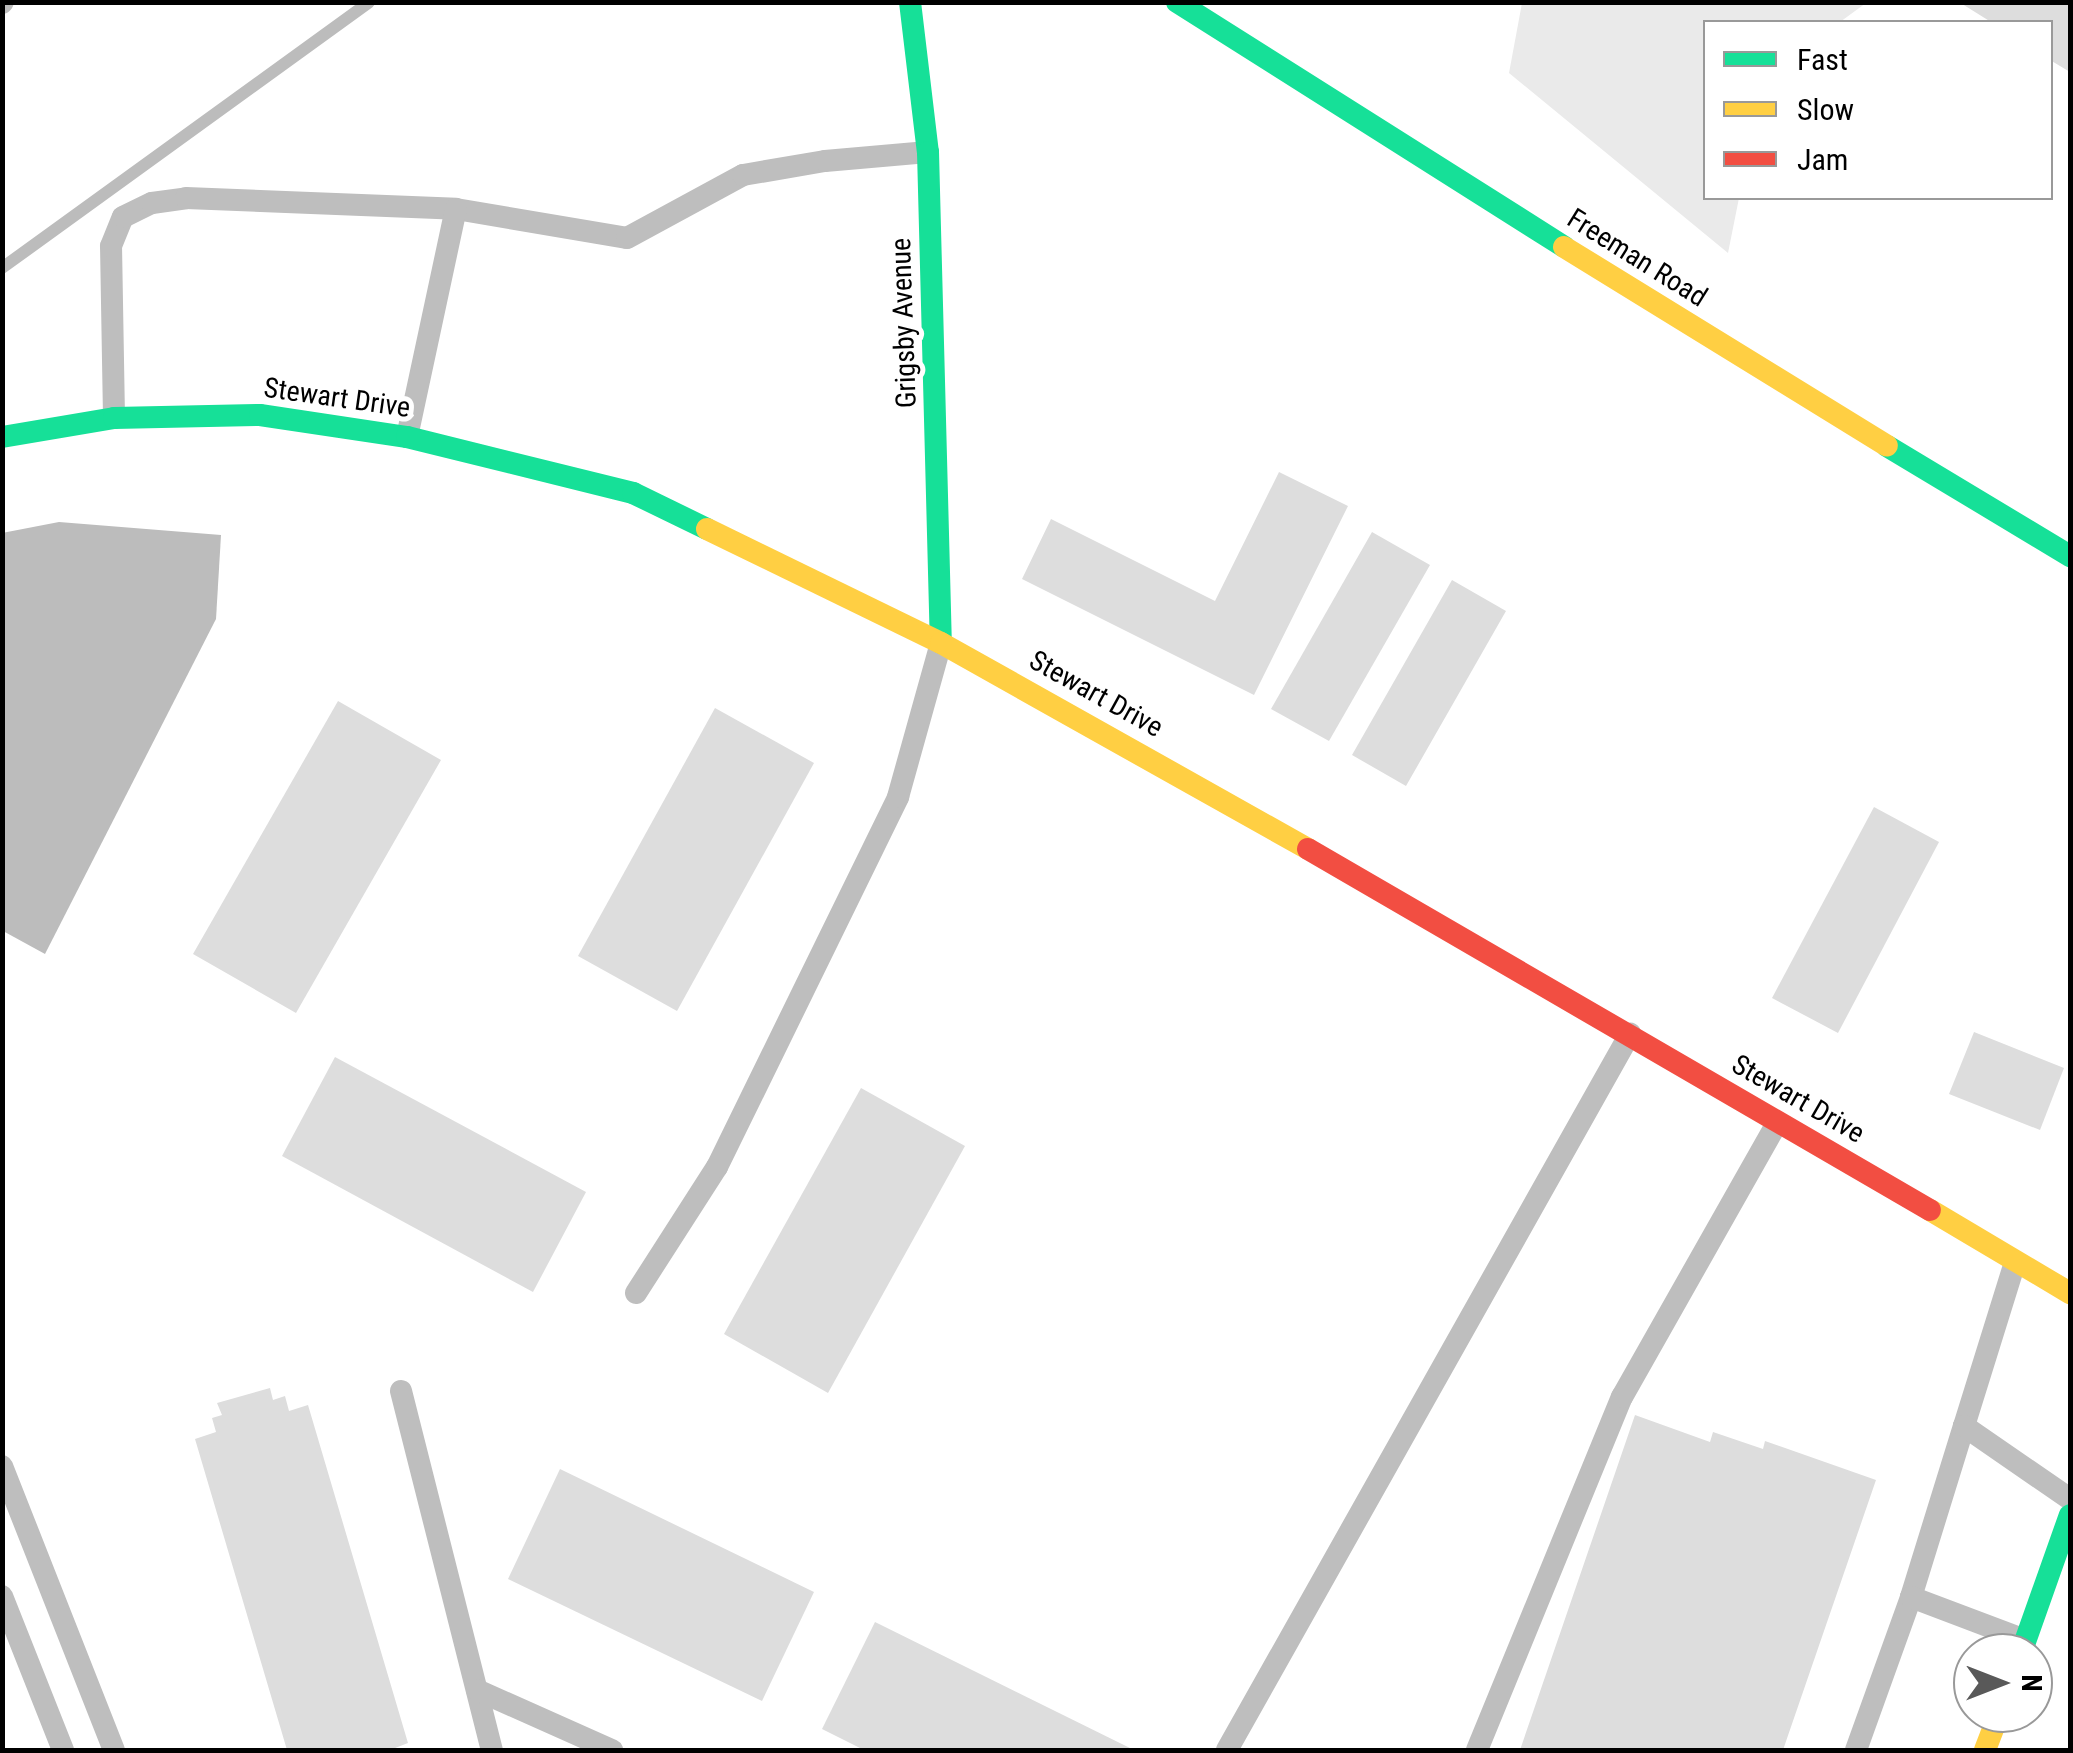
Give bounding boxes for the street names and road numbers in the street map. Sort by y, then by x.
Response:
street label: Freeman Road [1561,202,1713,314]
street label: Grigsby Avenue [884,237,924,409]
street label: Stewart Drive [262,371,412,425]
street label: Stewart Drive [1023,644,1169,744]
street label: Stewart Drive [1726,1048,1870,1150]

